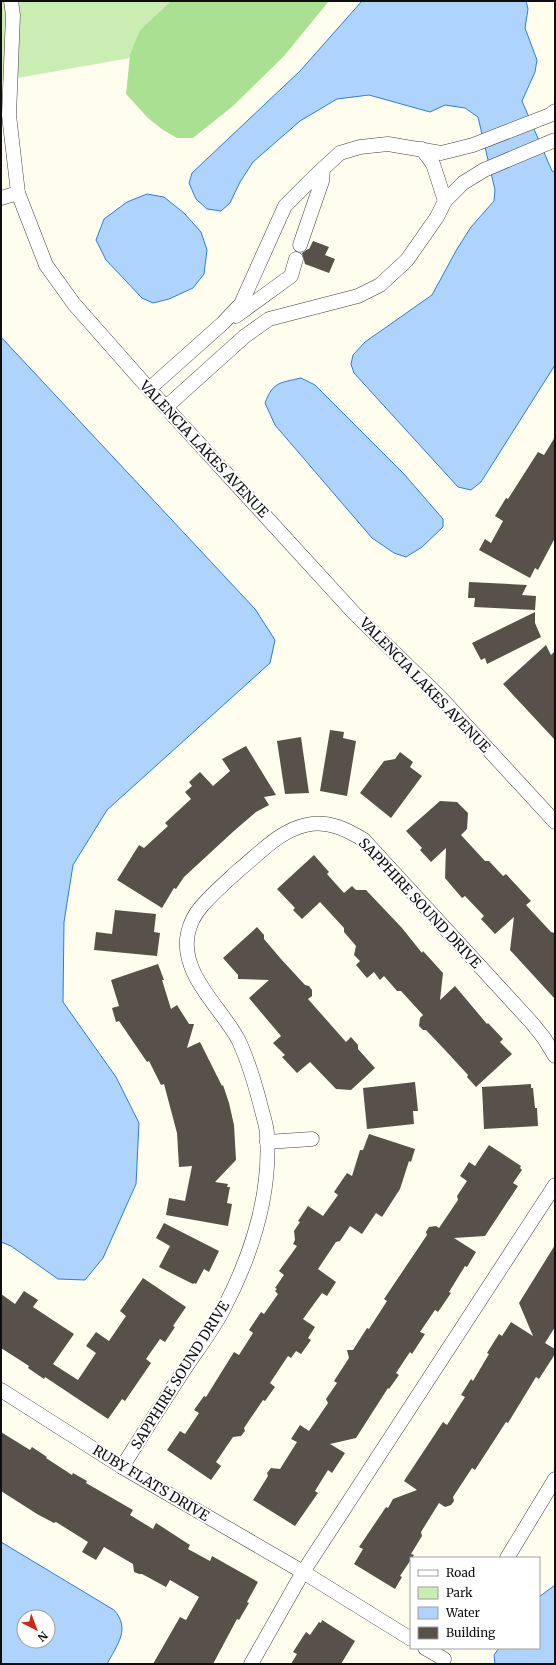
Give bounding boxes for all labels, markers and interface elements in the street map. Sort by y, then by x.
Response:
street label: VALENCIA LAKES AVENUE [135,376,272,521]
street label: VALENCIA LAKES AVENUE [355,613,494,756]
street label: SAPPHIRE SOUND DRIVE [355,834,485,972]
street label: SAPPHIRE SOUND DRIVE [127,1297,233,1453]
street label: RUBY FLATS DRIVE [89,1441,213,1525]
legend [410,1557,540,1649]
text: Road [446,1565,475,1580]
text: Park [446,1585,473,1600]
text: Water [445,1605,481,1620]
north arrow [16,1609,56,1649]
text: Building [446,1625,496,1640]
text: N [35,1628,51,1645]

